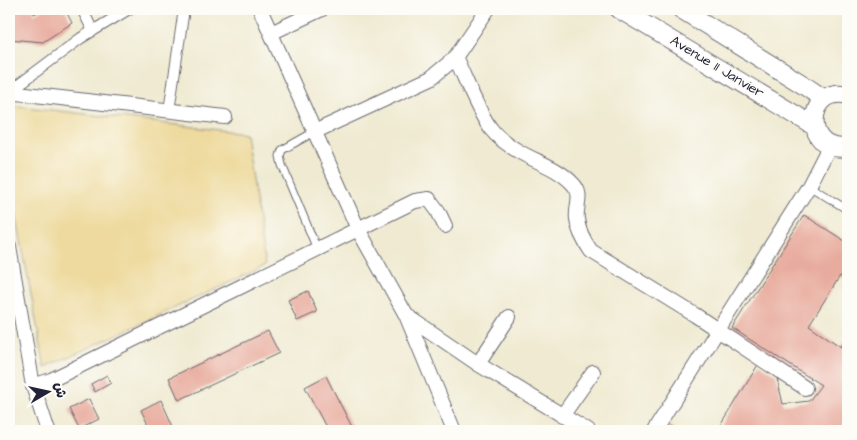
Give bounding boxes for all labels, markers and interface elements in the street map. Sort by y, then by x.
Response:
street label: Avenue 11 Janvier [666,31,768,103]
north arrow [22,368,72,418]
text: ش [49,381,71,399]

